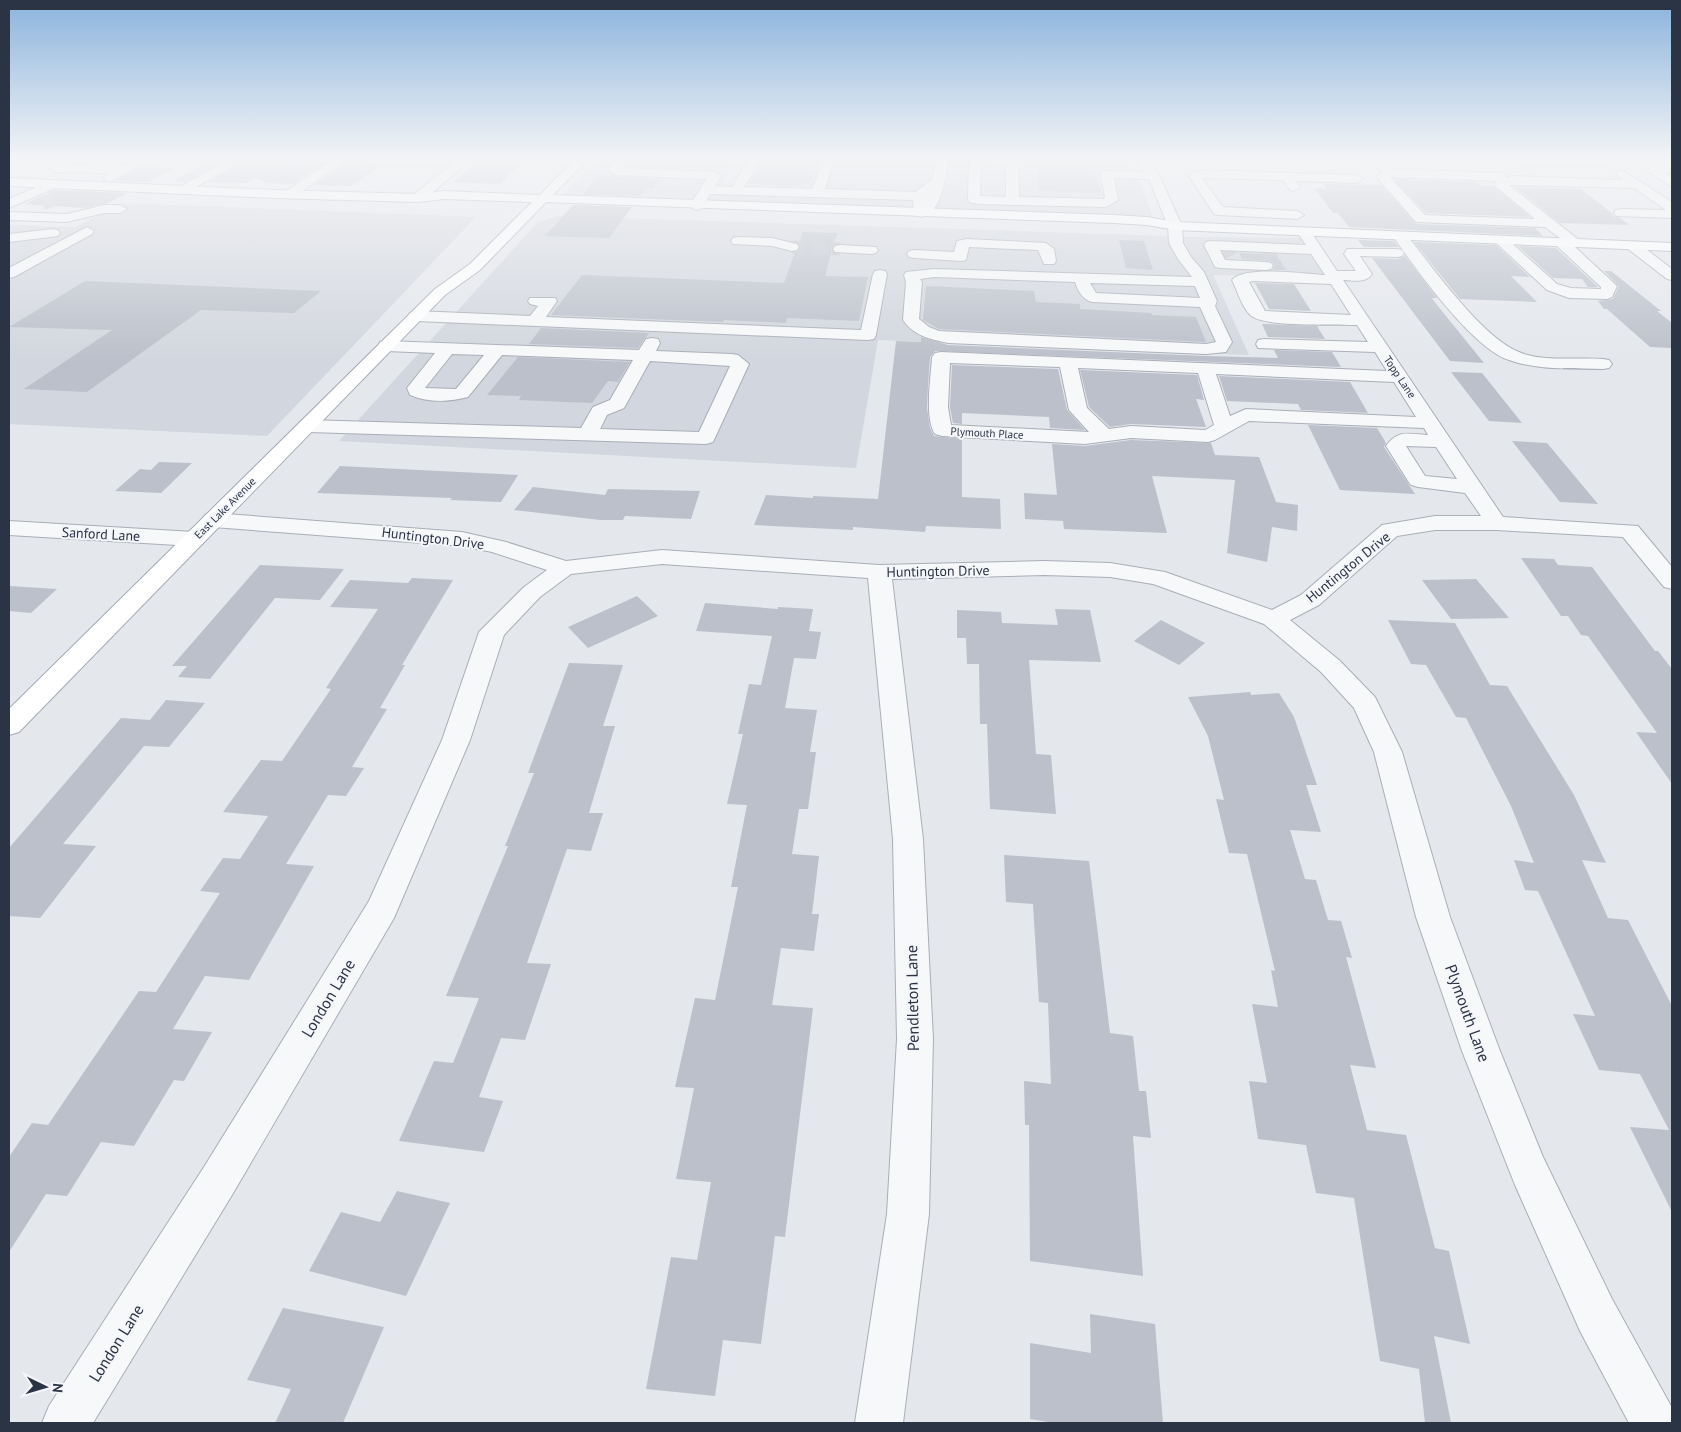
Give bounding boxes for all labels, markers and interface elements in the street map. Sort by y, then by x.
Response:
street label: Topp Lane [1381,353,1419,401]
street label: Plymouth Place [950,424,1024,442]
street label: East Lake Avenue [191,474,259,542]
street label: Sanford Lane [61,523,141,545]
street label: Huntington Drive [381,523,485,553]
street label: Huntington Drive [1302,528,1394,606]
street label: Huntington Drive [886,561,990,581]
street label: Pendleton Lane [901,945,923,1051]
street label: London Lane [297,955,359,1041]
street label: Plymouth Lane [1441,961,1495,1065]
street label: London Lane [84,1301,148,1385]
north arrow [20,1362,70,1412]
text: N [49,1383,67,1394]

